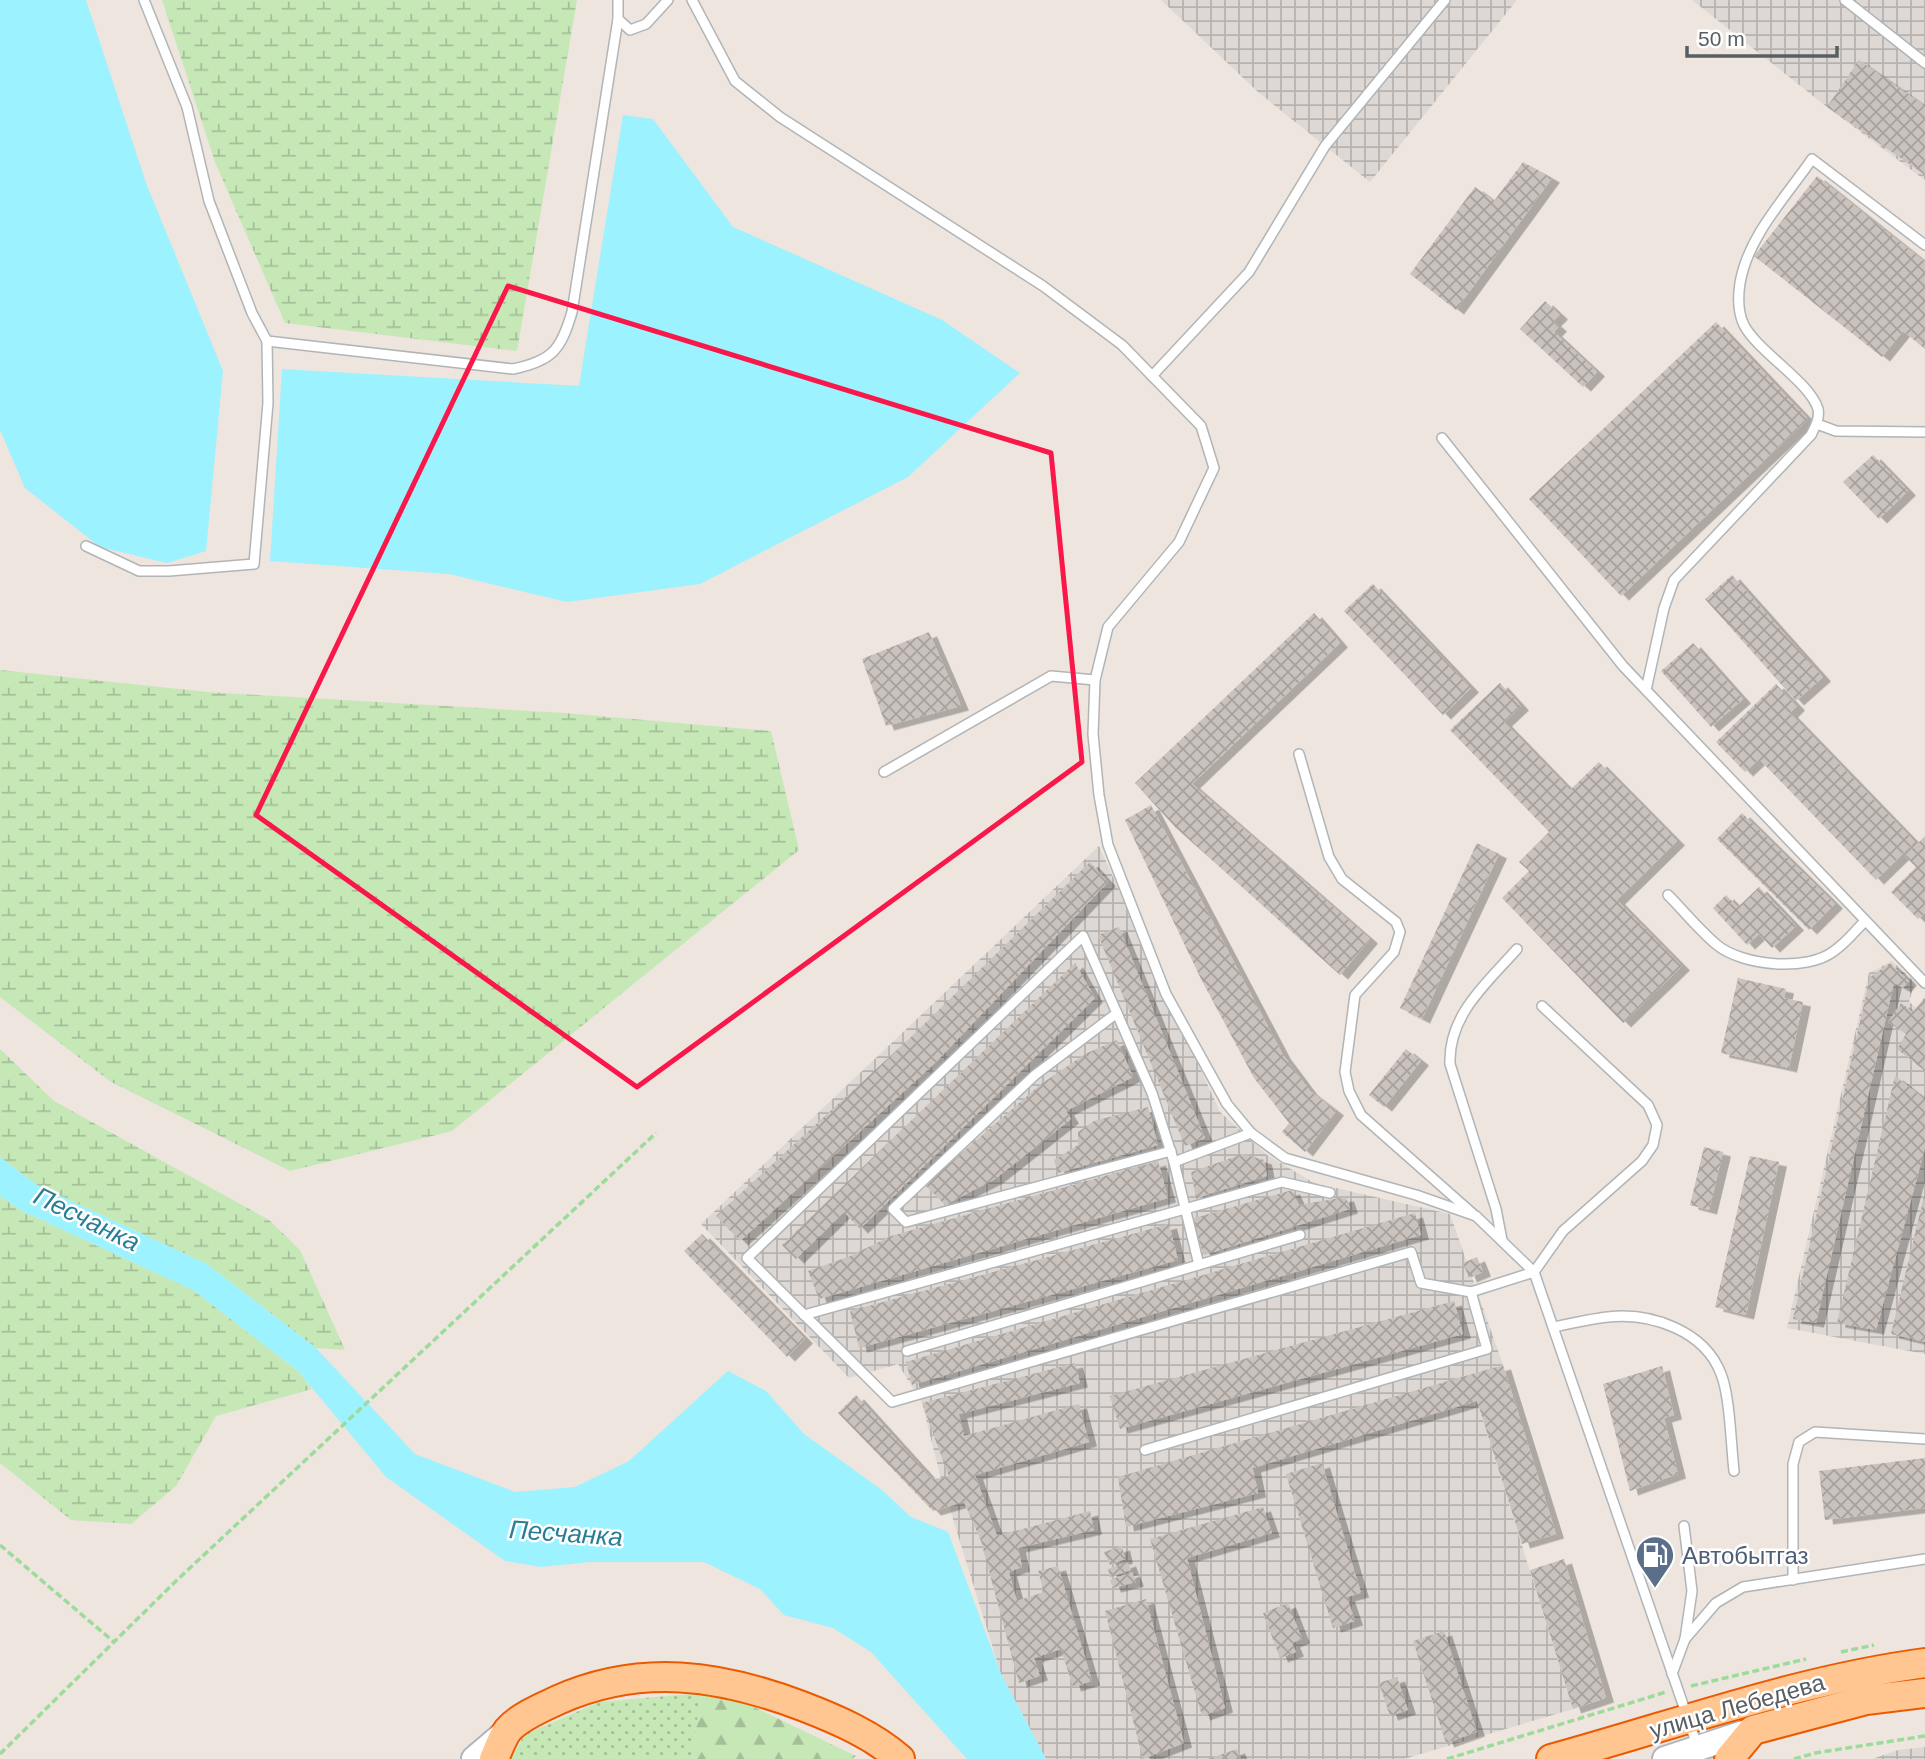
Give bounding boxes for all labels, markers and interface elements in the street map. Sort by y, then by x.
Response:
scale bar [1687,14,1838,58]
text: 50 m [1698,27,1745,50]
water label: Песчанка [29,1181,145,1257]
water label: Песчанка [508,1514,624,1552]
fuel station icon: Автобытгаз [1634,1534,1676,1589]
place label: Автобытгаз [1682,1542,1809,1569]
street label: улица Лебедева [1646,1668,1828,1744]

